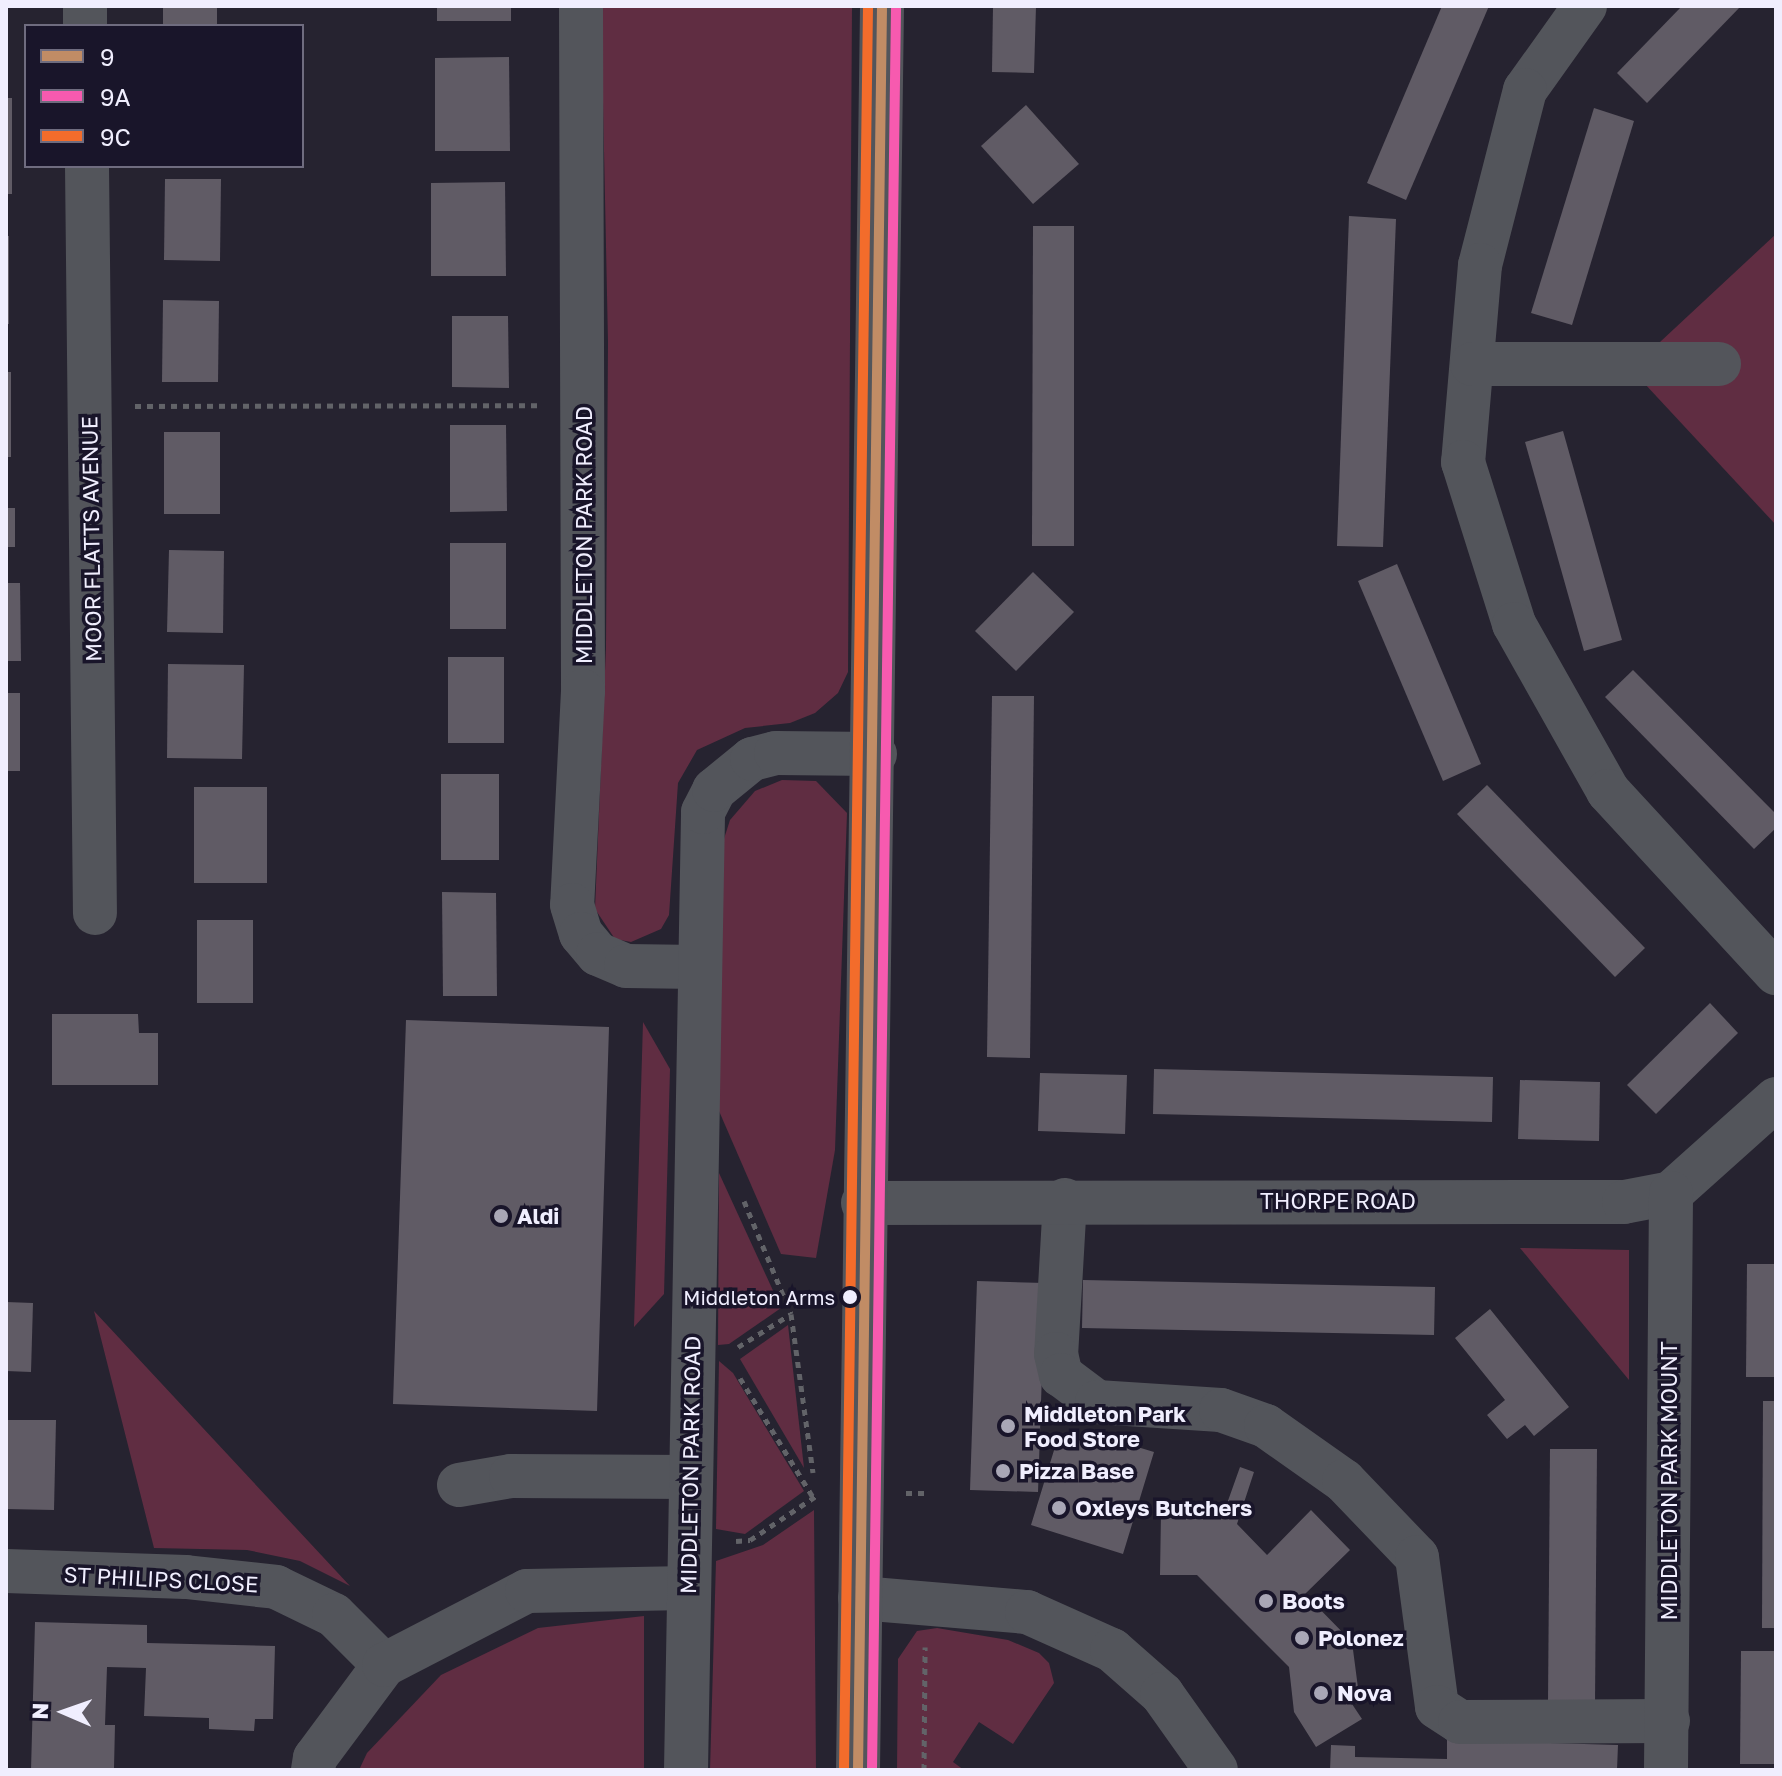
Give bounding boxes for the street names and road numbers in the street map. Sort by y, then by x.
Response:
street label: MIDDLETON PARK ROAD [571,406,597,664]
street label: MOOR FLATTS AVENUE [76,416,106,662]
street label: THORPE ROAD [1260,1188,1416,1214]
street label: MIDDLETON PARK ROAD [675,1336,705,1594]
street label: MIDDLETON PARK MOUNT [1656,1341,1682,1621]
street label: ST PHILIPS CLOSE [63,1561,259,1597]

